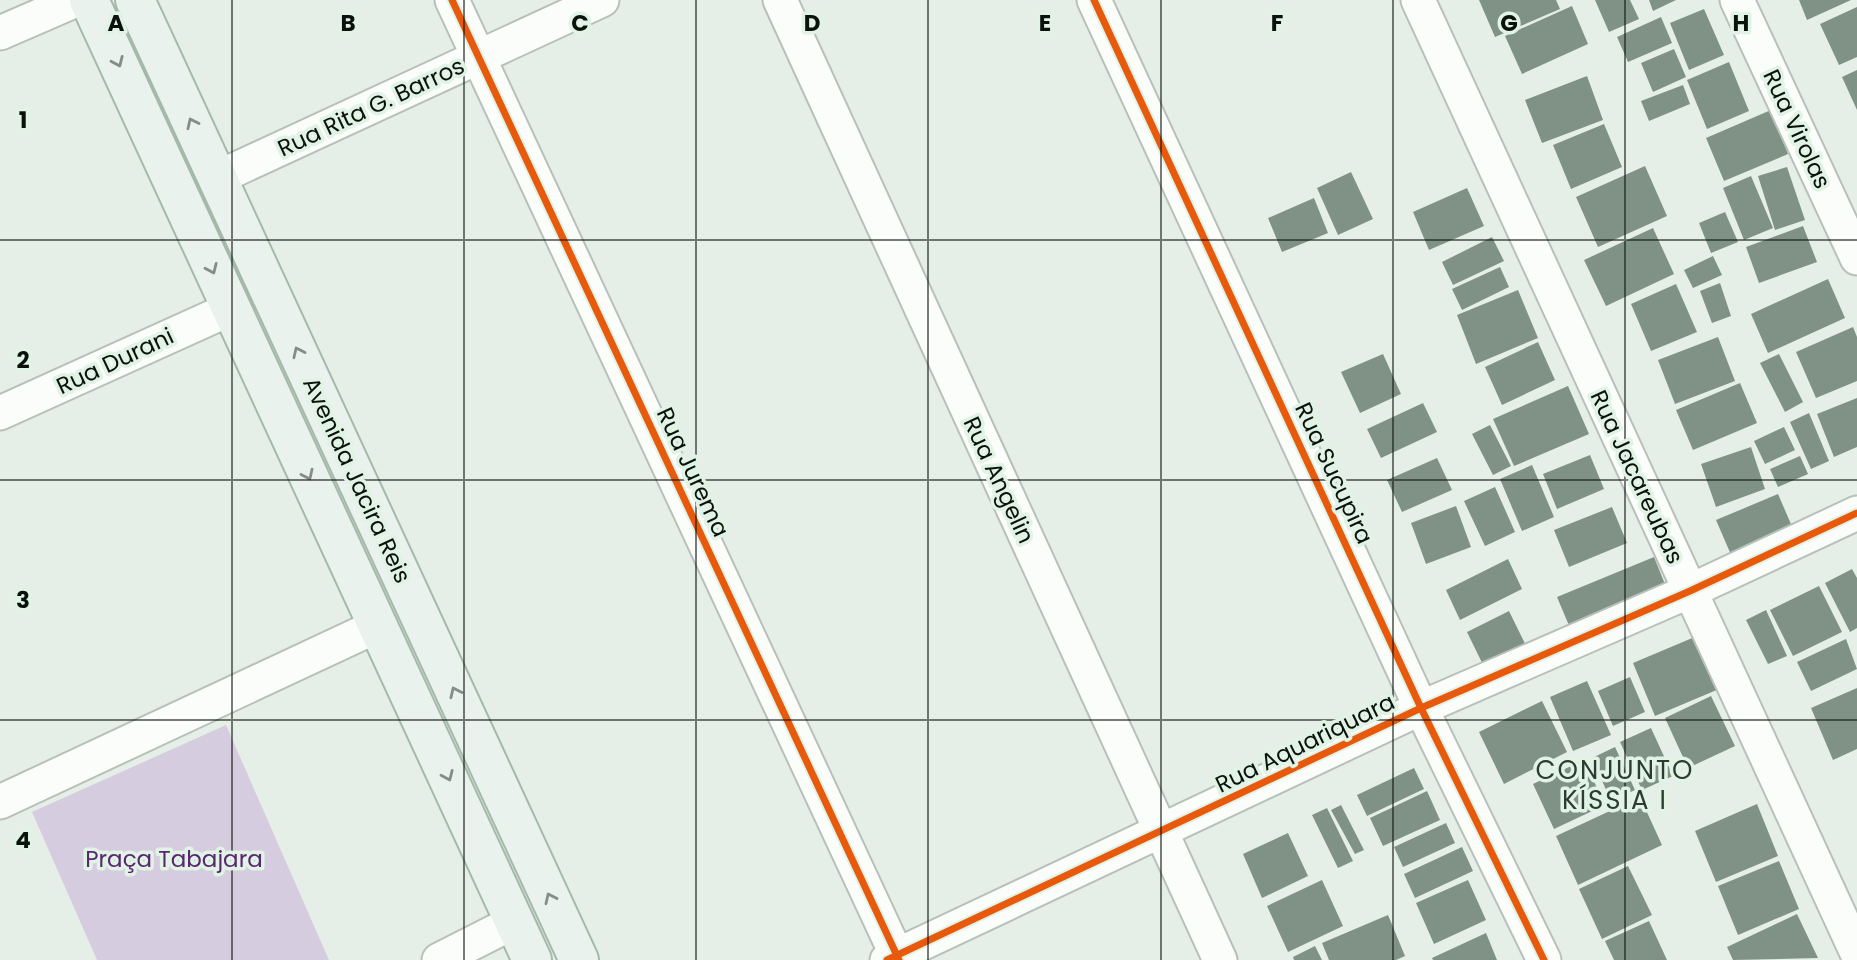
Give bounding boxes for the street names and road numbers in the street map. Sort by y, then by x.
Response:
street label: Rua Rita G. Barros [272,50,470,164]
street label: Rua Virolas [1755,64,1839,194]
street label: Rua Durani [51,320,179,402]
street label: Avenida Jacira Reis [295,372,419,588]
street label: Rua Jacareubas [1583,385,1691,569]
street label: Rua Sucupira [1287,397,1381,549]
street label: Rua Jurema [649,402,737,542]
street label: Rua Angelin [956,411,1042,549]
street label: Rua Aquariquara [1210,686,1400,800]

